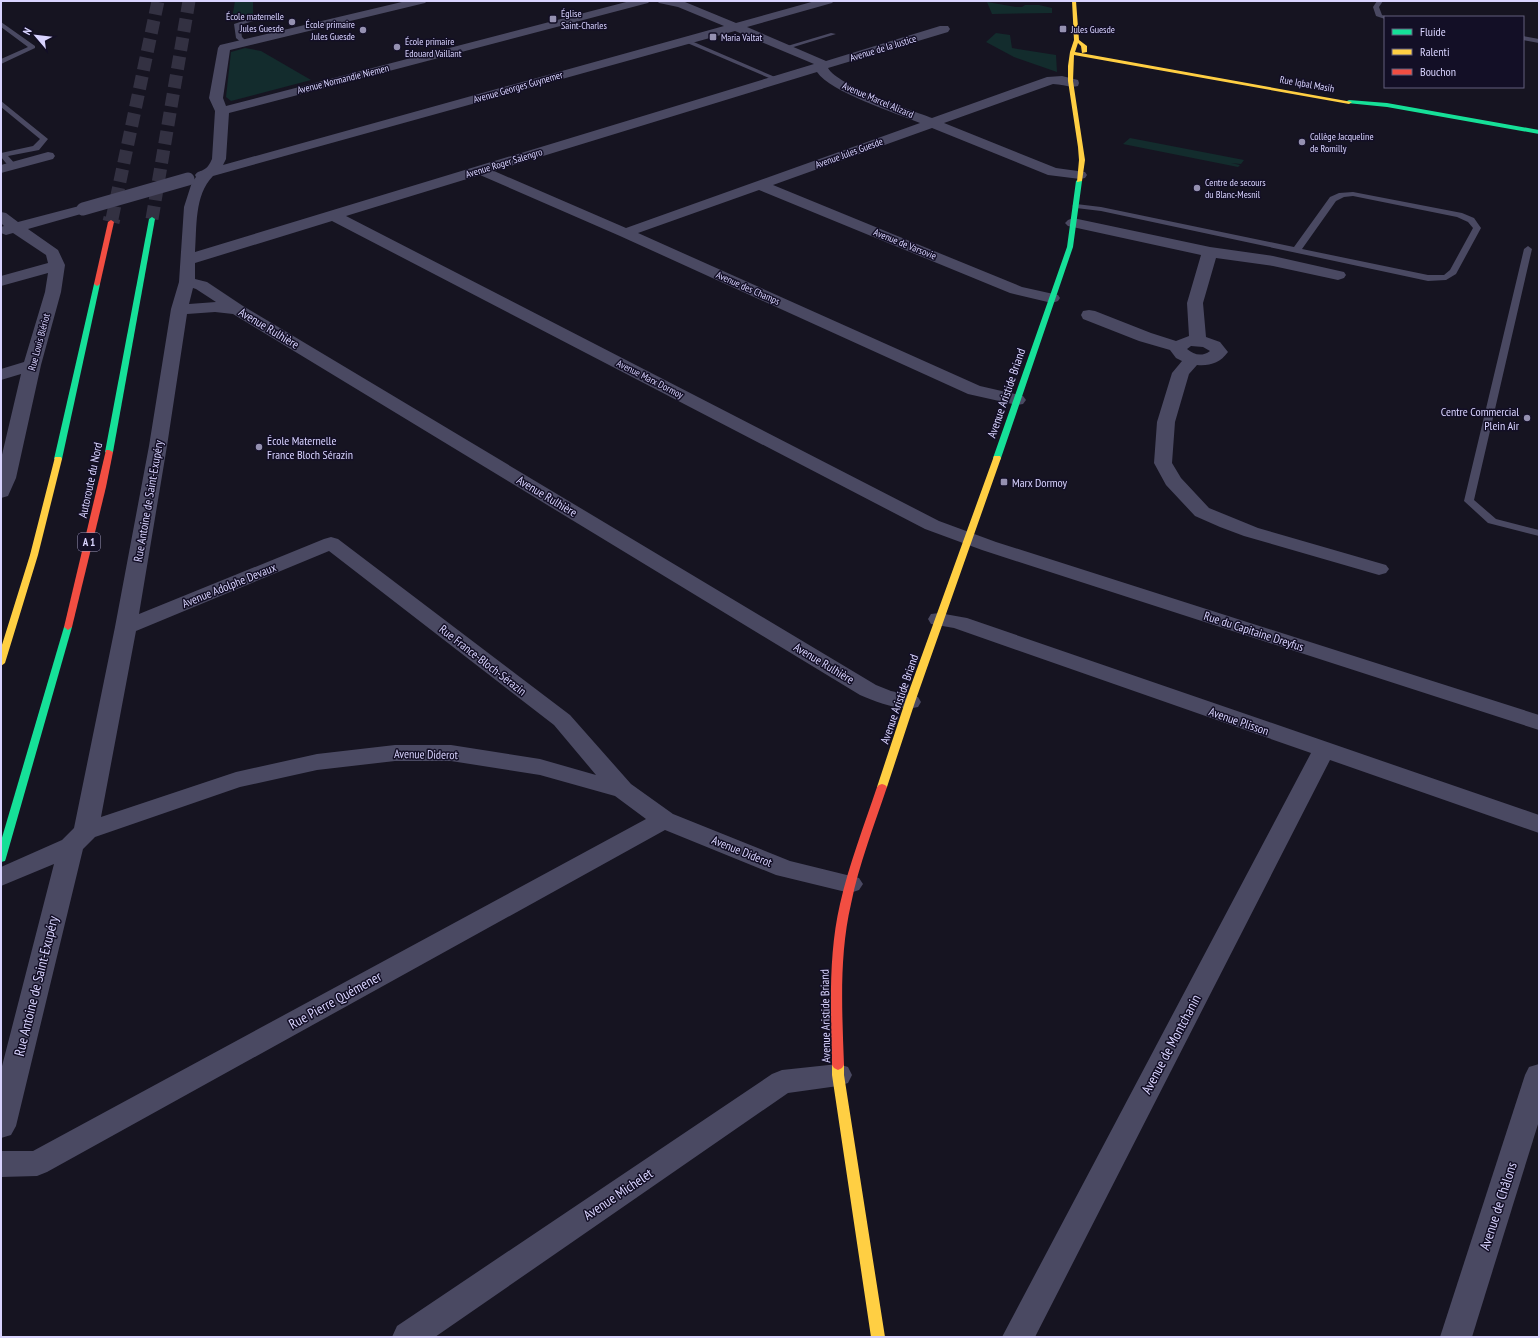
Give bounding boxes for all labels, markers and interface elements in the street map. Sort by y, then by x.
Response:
place label: Église Saint-Charles [561,7,607,32]
place label: École maternelle Jules Guesde [226,10,284,35]
marker: Église Saint-Charles [548,14,558,24]
north arrow [16,16,56,56]
legend [1384,16,1524,88]
marker: École maternelle Jules Guesde [287,17,297,27]
place label: École primaire Jules Guesde [306,18,355,43]
place label: Jules Guesde [1070,23,1115,36]
marker: Jules Guesde [1058,24,1068,34]
text: Fluide [1420,24,1446,39]
text: N [20,25,35,37]
marker: École primaire Jules Guesde [358,25,368,35]
place label: Maria Valtat [721,31,762,44]
marker: Maria Valtat [708,32,718,42]
street label: Avenue de la Justice [848,32,918,64]
place label: École primaire Edouard Vaillant [405,35,462,60]
marker: École primaire Edouard Vaillant [392,42,402,52]
text: Ralenti [1420,44,1449,59]
street label: Avenue Normandie Niemen [296,61,390,97]
text: Bouchon [1420,64,1456,79]
street label: Avenue Georges Guynemer [472,68,564,106]
street label: Rue Iqbal Masih [1279,73,1335,95]
street label: Avenue Marcel Alizard [840,79,916,121]
place label: Collège Jacqueline de Romilly [1310,130,1374,155]
street label: Avenue Jules Guesde [813,135,885,171]
marker: Collège Jacqueline de Romilly [1297,137,1307,147]
street label: Avenue Roger Salengro [464,145,544,181]
place label: Centre de secours du Blanc-Mesnil [1205,176,1266,201]
marker: Centre de secours du Blanc-Mesnil [1192,183,1202,193]
street label: Avenue de Varsovie [872,226,938,262]
street label: Avenue des Champs [714,268,783,308]
street label: Avenue Rulhière [236,304,302,352]
street label: Rue Louis Blériot [25,312,53,372]
street label: Avenue Aristide Briand [984,346,1028,440]
street label: Avenue Marx Dormoy [614,357,686,402]
place label: Centre Commercial Plein Air [1441,404,1520,433]
marker: Centre Commercial Plein Air [1522,413,1532,423]
place label: École Maternelle France Bloch Sérazin [267,433,353,462]
street label: Rue Antoine de Saint-Exupéry [130,439,166,563]
street label: Autoroute du Nord [75,441,105,519]
marker: École Maternelle France Bloch Sérazin [254,442,264,452]
street label: Avenue Rulhière [514,472,580,520]
place label: Marx Dormoy [1012,475,1068,490]
marker: Marx Dormoy [999,477,1009,487]
road number: A 1 [78,533,100,551]
street label: Avenue Adolphe Devaux [180,559,278,611]
street label: Rue du Capitaine Dreyfus [1202,608,1306,654]
street label: Rue France-Bloch-Sérazin [436,621,530,699]
street label: Avenue Rulhière [791,639,857,687]
street label: Avenue Aristide Briand [877,652,921,746]
street label: Avenue Plisson [1207,704,1271,738]
street label: Avenue Diderot [394,746,459,762]
street label: Avenue Diderot [710,832,775,870]
street label: Rue Antoine de Saint-Exupéry [10,913,62,1058]
street label: Rue Pierre Quémener [285,967,385,1033]
street label: Avenue Aristide Briand [817,969,833,1063]
street label: Avenue de Montchanin [1137,991,1205,1097]
street label: Avenue de Châlons [1475,1159,1521,1252]
street label: Avenue Michelet [580,1164,656,1224]

